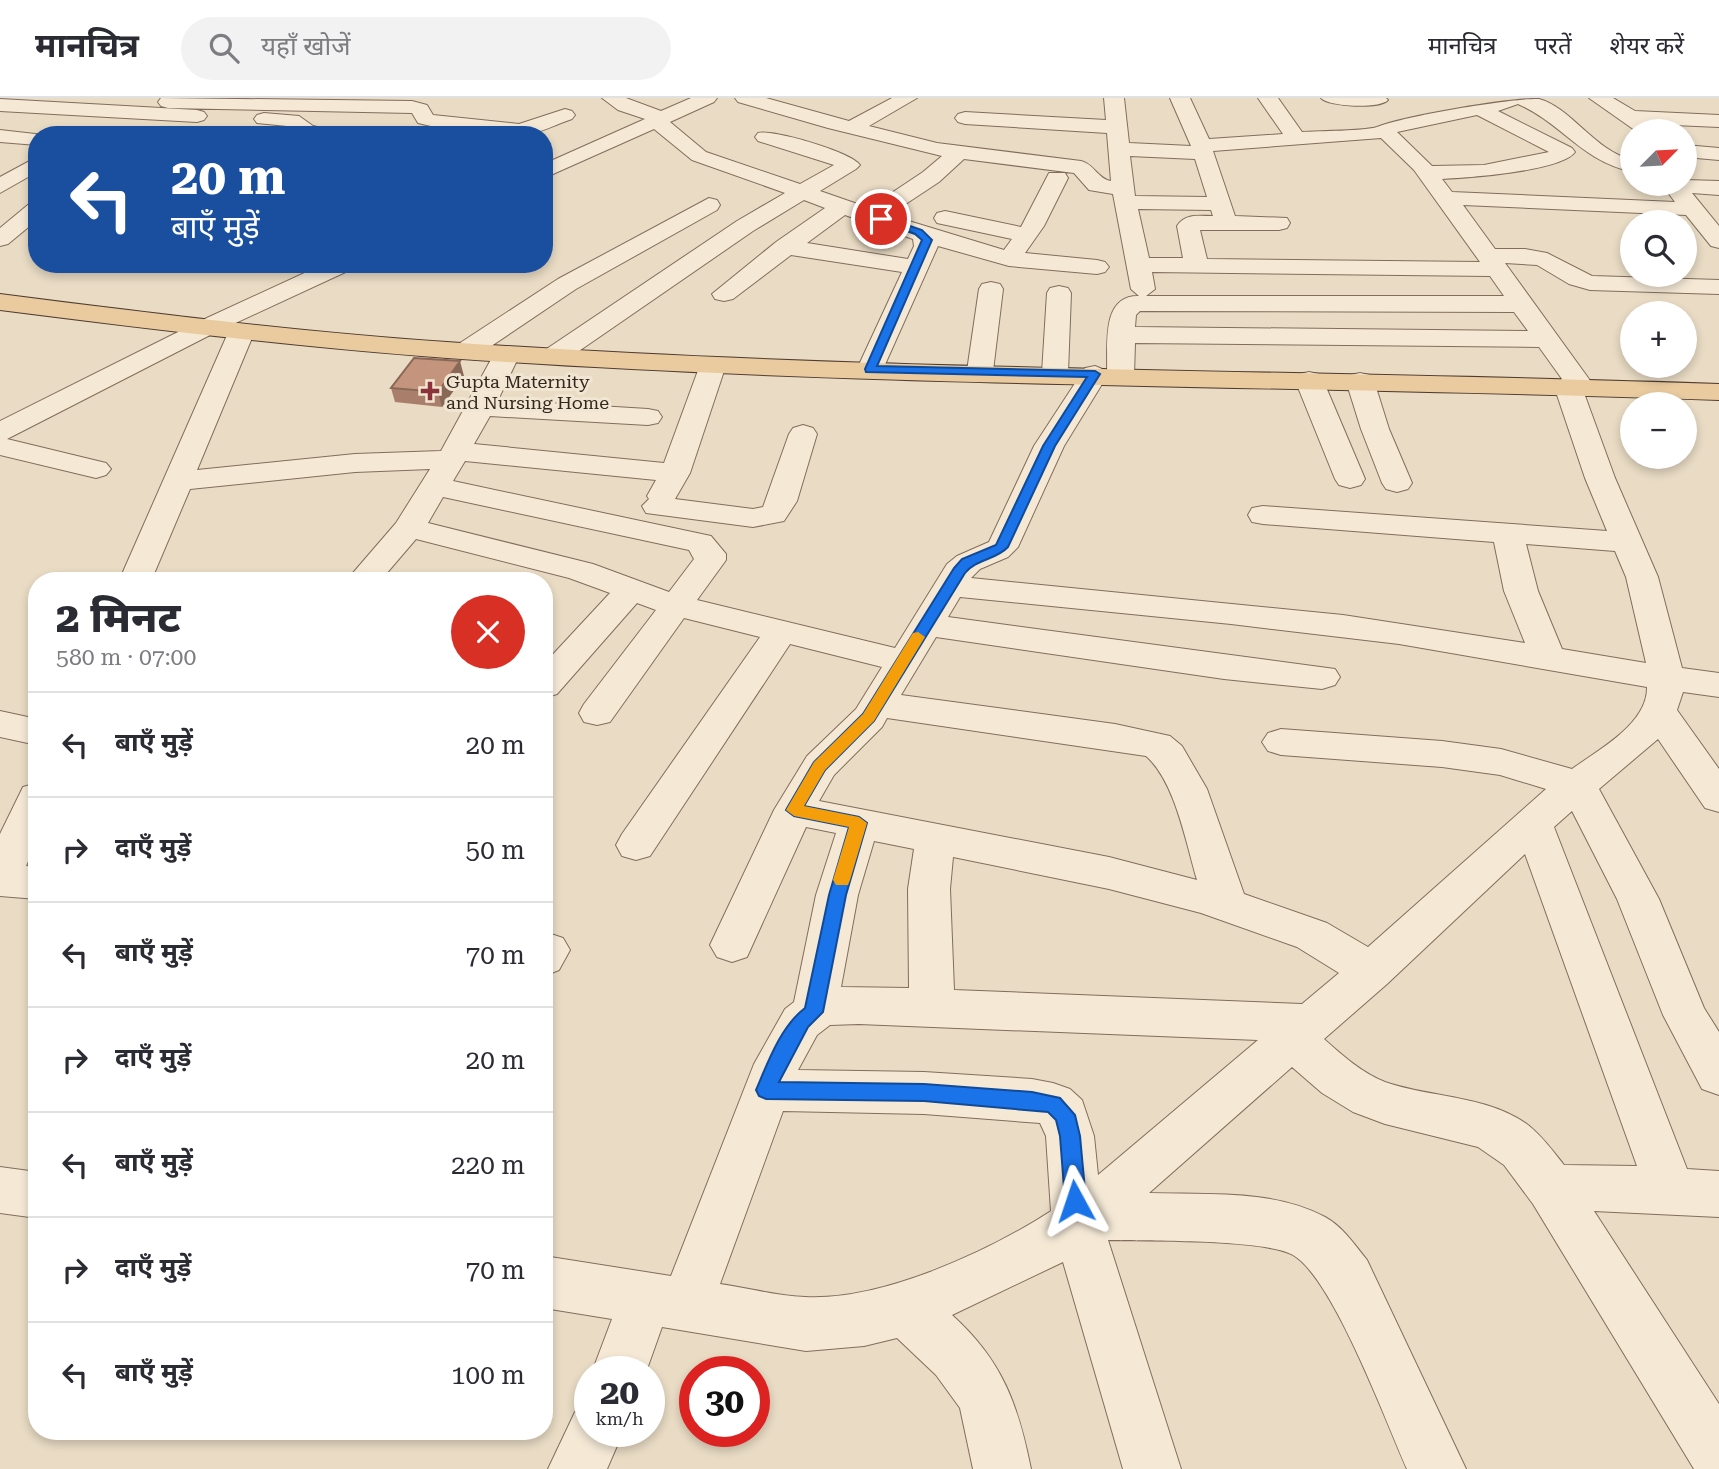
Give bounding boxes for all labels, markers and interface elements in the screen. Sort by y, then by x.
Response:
search box [181,17,671,80]
text: मानचित्र [35,26,139,65]
icon: search [205,29,243,67]
text: यहाँ खोजें [261,31,351,61]
text: मानचित्र [1428,32,1496,60]
text: परतें [1534,32,1572,60]
text: शेयर करें [1610,32,1684,60]
north arrow [1620,119,1698,196]
map controls [1620,119,1697,469]
text: 20 m [171,149,286,206]
icon: left [56,154,147,245]
pin [851,189,911,249]
icon: arrive [862,200,900,238]
text: बाएँ मुड़ें [171,208,260,246]
button: search [1620,210,1697,287]
button: + [1620,301,1697,378]
place label: Gupta Maternity and Nursing Home [446,371,609,413]
marker: Gupta Maternity and Nursing Home [420,381,440,401]
button: − [1620,392,1697,469]
text: 2 मिनट [56,593,181,642]
button: close [451,595,525,669]
text: 580 m · 07:00 [56,644,196,671]
icon: left [56,726,94,764]
text: बाएँ मुड़ें [115,727,193,757]
text: 20 m [466,730,525,760]
icon: right [56,831,94,869]
text: दाएँ मुड़ें [115,832,191,862]
text: 50 m [466,835,525,865]
icon: left [56,936,94,974]
text: बाएँ मुड़ें [115,937,193,967]
text: 70 m [466,940,525,970]
icon: right [56,1041,94,1079]
text: दाएँ मुड़ें [115,1042,191,1072]
text: 20 m [466,1045,525,1075]
icon: left [56,1146,94,1184]
text: बाएँ मुड़ें [115,1147,193,1177]
text: 220 m [451,1150,525,1180]
position arrow [1038,1164,1112,1238]
icon: right [56,1251,94,1289]
text: दाएँ मुड़ें [115,1252,191,1282]
text: 70 m [466,1255,525,1285]
icon: left [56,1356,94,1394]
speed limit sign: 30 [679,1356,770,1447]
text: बाएँ मुड़ें [115,1357,193,1387]
text: 100 m [451,1360,525,1390]
text: 20 [600,1372,639,1413]
text: km/h [595,1408,644,1429]

